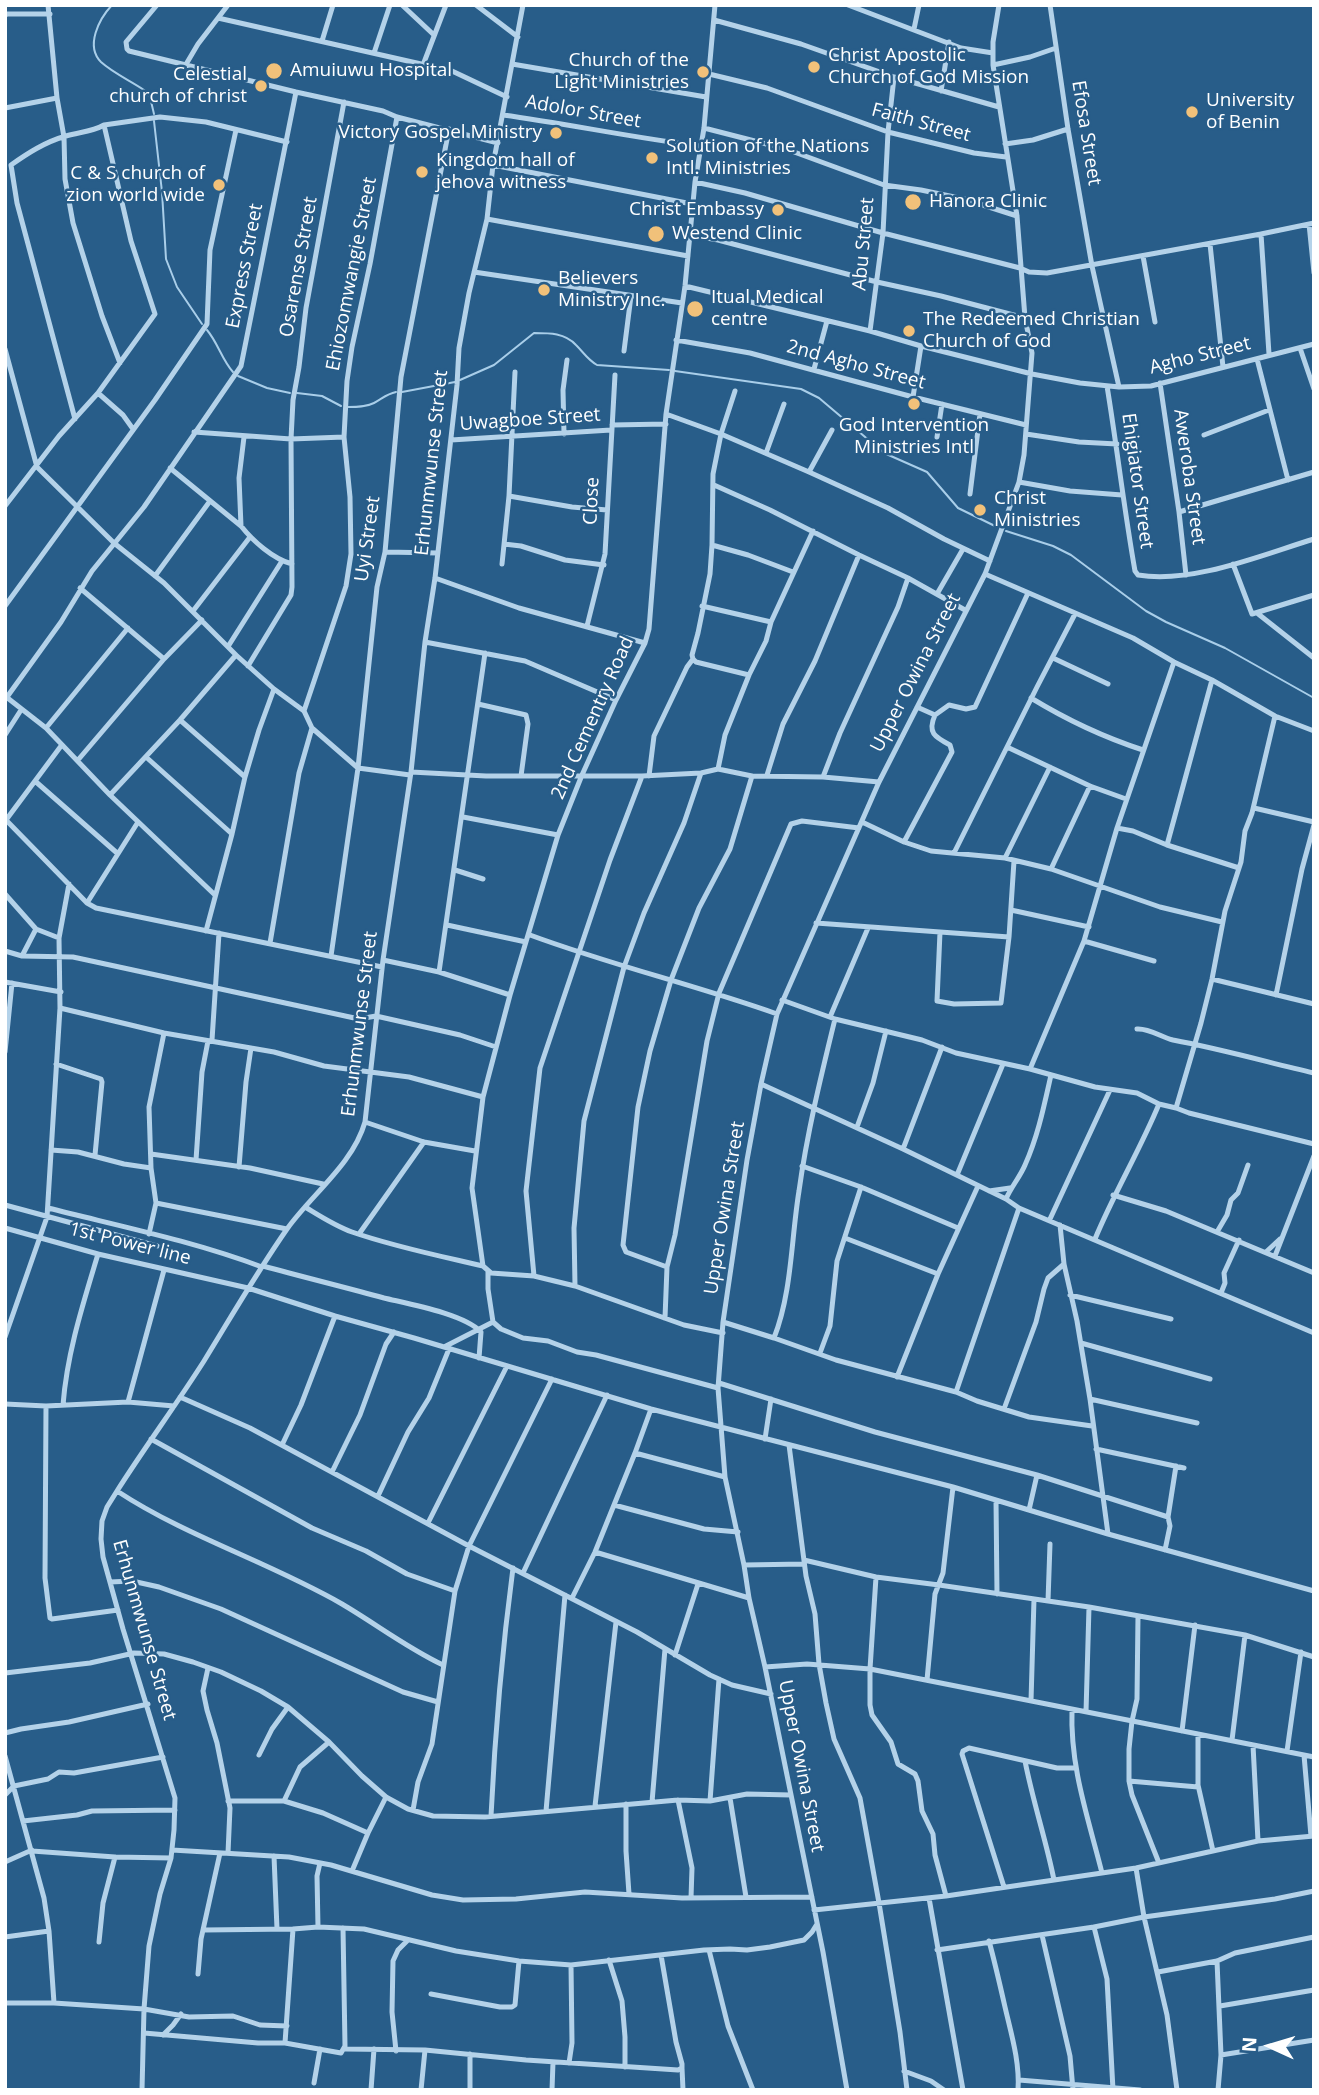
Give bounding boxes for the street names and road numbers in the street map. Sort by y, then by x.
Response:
street label: Efosa Street [1066,79,1106,187]
street label: Adolor Street [523,91,643,133]
street label: Faith Street [869,99,973,147]
street label: Ehiozomwangie Street [322,175,382,373]
street label: Osarense Street [275,195,323,339]
street label: Abu Street [849,197,879,291]
street label: Express Street [222,202,268,330]
street label: Agho Street [1147,332,1253,380]
street label: 2nd Agho Street [784,336,928,394]
street label: Erhunmwunse Street [411,369,453,557]
street label: Uwagboe Street [459,404,601,436]
street label: Aweroba Street [1168,408,1210,546]
street label: Ehigiator Street [1116,412,1158,550]
street label: Close [579,476,605,526]
street label: Uyi Street [351,495,385,583]
street label: Upper Owina Street [866,590,966,756]
street label: 2nd Cementry Road [547,633,639,803]
street label: Erhunmwunse Street [337,930,383,1118]
street label: Upper Owina Street [700,1120,750,1296]
street label: 1st Power line [67,1218,193,1270]
street label: Erhunmwunse Street [107,1537,181,1723]
street label: Upper Owina Street [773,1678,829,1854]

